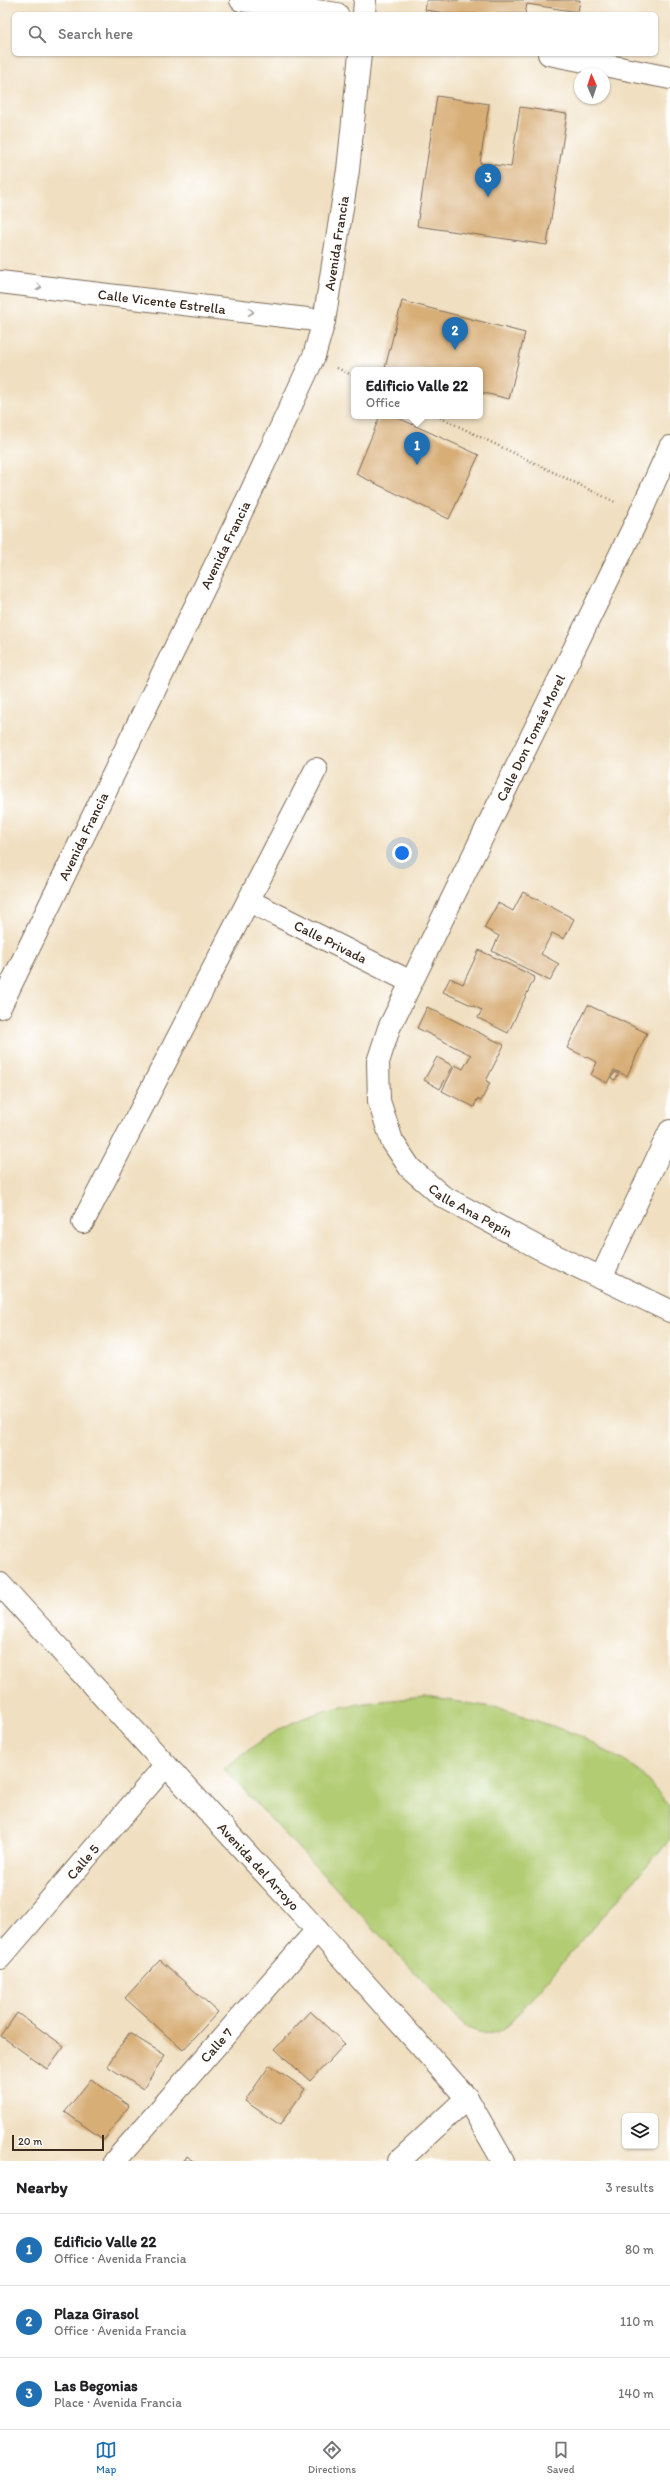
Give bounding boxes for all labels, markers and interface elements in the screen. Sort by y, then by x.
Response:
search box [12,12,658,56]
icon: search [26,23,48,45]
text: Search here [58,25,133,43]
north arrow [574,68,610,104]
pin: 3 [475,164,501,197]
street label: Avenida Francia [320,194,352,292]
one-way arrow [36,282,42,291]
street label: Calle Vicente Estrella [97,285,227,318]
one-way arrow [248,307,254,316]
pin: 2 [442,317,468,350]
popup [351,367,483,419]
text: Edificio Valle 22 [366,377,468,395]
text: Office [366,395,400,410]
pin: 1 [404,432,430,465]
street label: Avenida Francia [197,497,254,592]
street label: Calle Don Tomás Morel [493,672,569,804]
street label: Avenida Francia [55,789,112,883]
your location [392,843,412,863]
street label: Calle Privada [291,916,370,967]
street label: Calle Ana Pepín [425,1180,516,1241]
street label: Avenida del Arroyo [214,1819,303,1914]
street label: Calle 5 [63,1840,103,1883]
street label: Calle 7 [196,2024,236,2066]
map controls [622,2113,658,2149]
button: layers [622,2113,658,2149]
scale bar [12,2133,104,2152]
text: 20 m [18,2135,42,2148]
text: Nearby [16,2177,68,2197]
text: 3 results [605,2180,654,2195]
text: Edificio Valle 22 [54,2233,156,2251]
text: 1 [26,2242,32,2257]
text: 80 m [625,2242,654,2257]
text: Office · Avenida Francia [54,2251,186,2266]
text: Plaza Girasol [54,2305,139,2323]
text: 2 [26,2314,32,2329]
text: 110 m [620,2314,654,2329]
text: Office · Avenida Francia [54,2323,186,2338]
text: Las Begonias [54,2377,138,2395]
text: 3 [25,2386,33,2401]
text: 140 m [618,2386,654,2401]
text: Place · Avenida Francia [54,2395,182,2410]
tab: Map [95,2439,117,2476]
tab: Directions [308,2439,356,2476]
tab: Saved [547,2439,575,2476]

